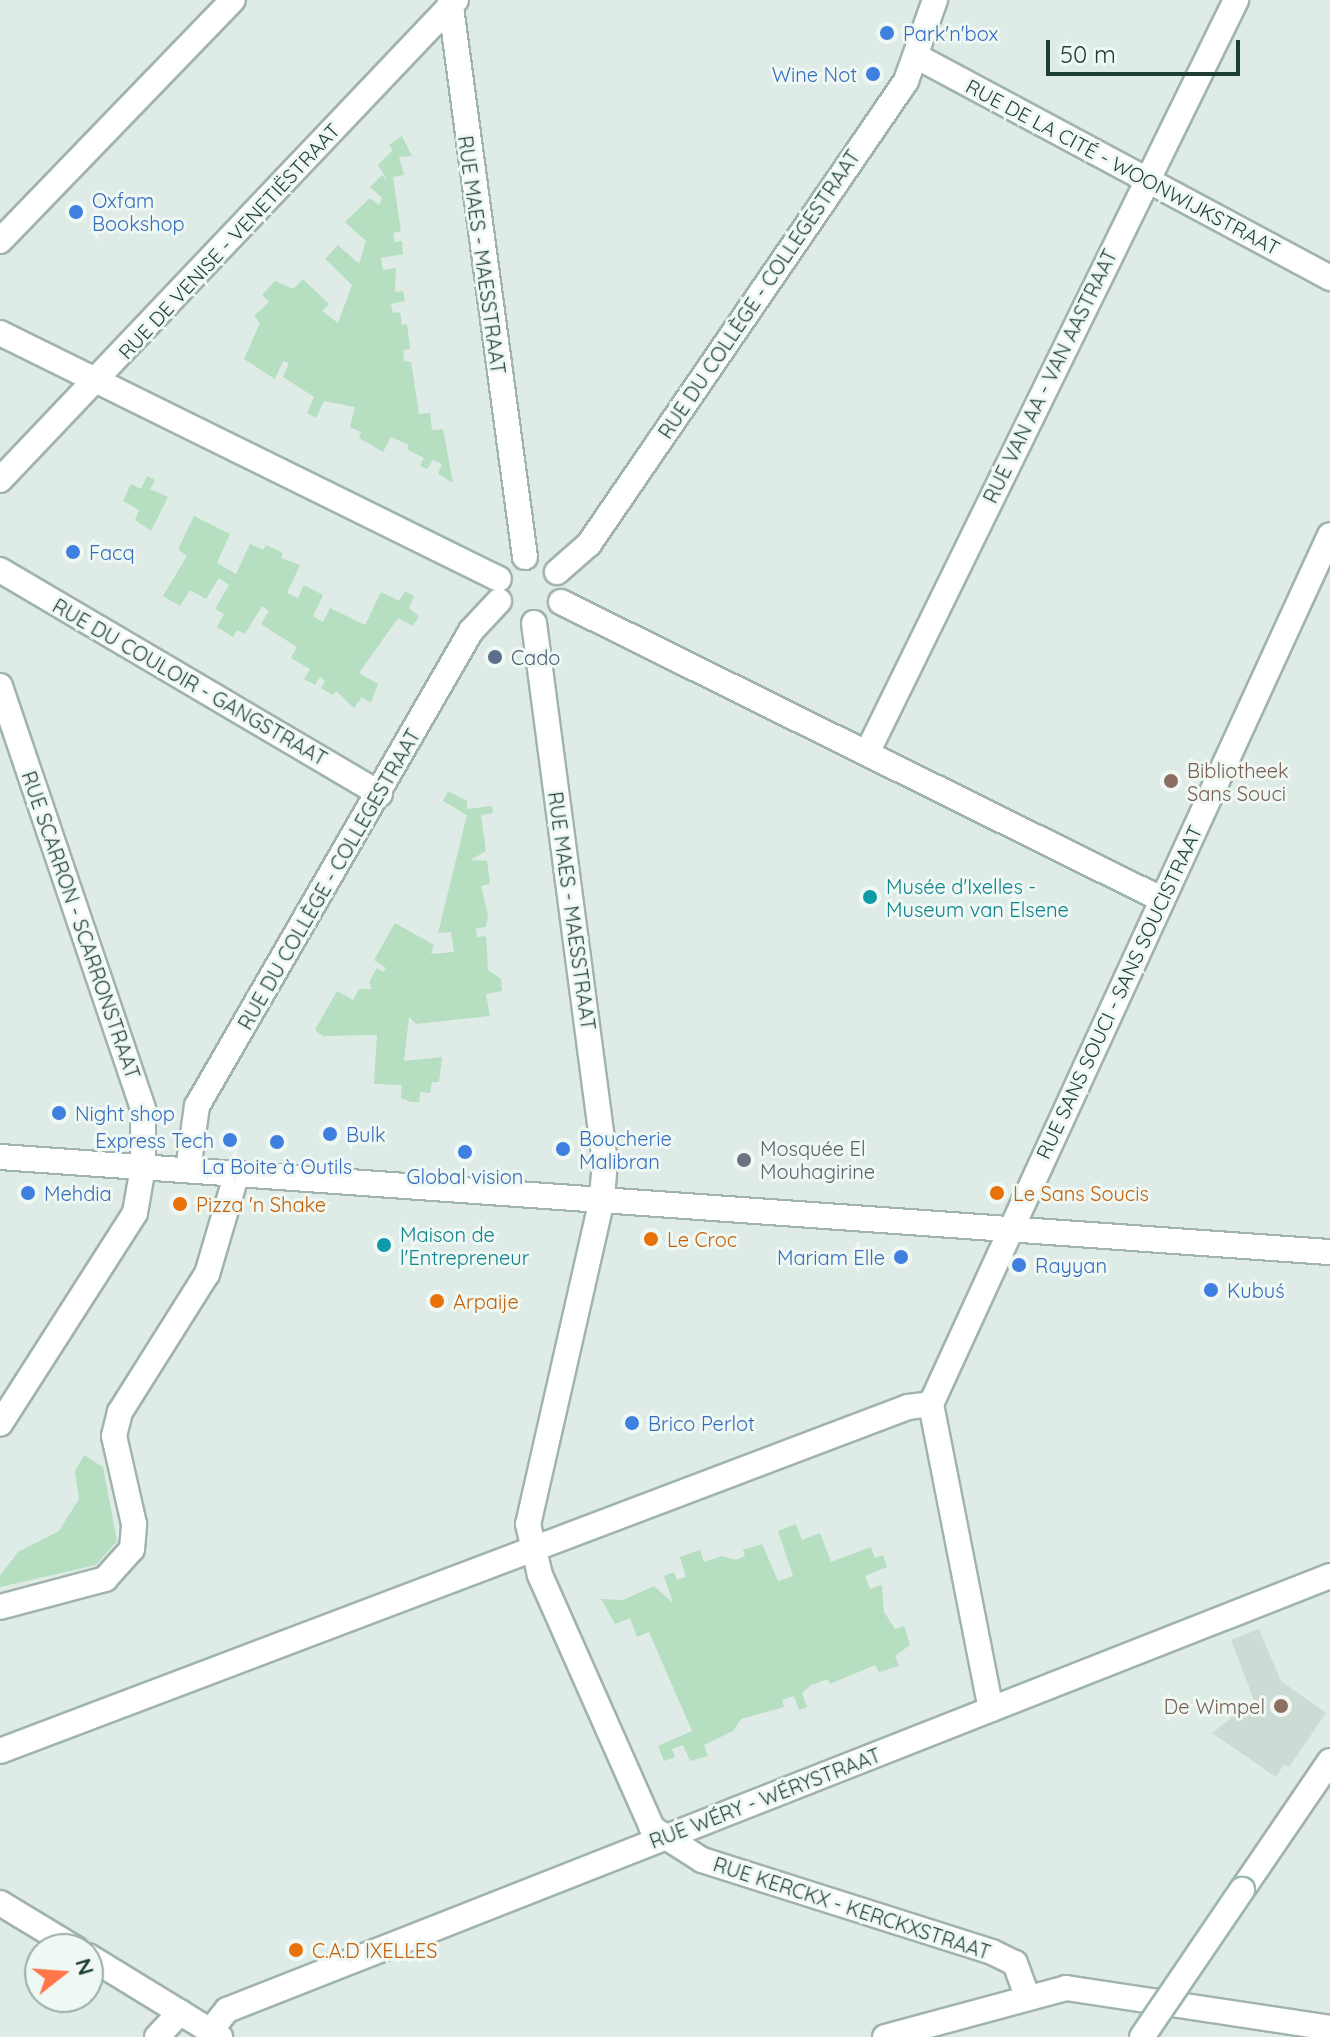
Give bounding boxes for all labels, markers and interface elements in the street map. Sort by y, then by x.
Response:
place label: Park'n'box [903,21,998,45]
marker: Park'n'box [878,24,896,42]
scale bar [1050,24,1244,74]
text: 50 m [1060,39,1116,69]
place label: Wine Not [772,62,857,86]
marker: Wine Not [864,65,882,83]
street label: RUE DE LA CITÉ - WOONWIJKSTRAAT [962,74,1284,260]
street label: RUE DE VENISE - VENETIËSTRAAT [113,118,345,364]
street label: RUE MAES - MAESSTRAAT [453,134,511,376]
street label: RUE DU COLLÈGE - COLLEGESTRAAT [653,145,865,443]
place label: Oxfam Bookshop [92,188,185,235]
marker: Oxfam Bookshop [67,203,85,221]
street label: RUE VAN AA - VAN AASTRAAT [978,245,1122,507]
place label: Facq [89,540,135,564]
marker: Facq [64,543,82,561]
street label: RUE DU COULOIR - GANGSTRAAT [48,593,332,771]
place label: Cado [511,645,560,669]
marker: Cado [486,648,504,666]
street label: RUE DU COLLÈGE - COLLEGESTRAAT [233,724,425,1034]
place label: Bibliotheek Sans Souci [1187,758,1289,805]
street label: RUE SCARRON - SCARRONSTRAAT [17,768,145,1082]
marker: Bibliotheek Sans Souci [1162,772,1180,790]
street label: RUE MAES - MAESSTRAAT [543,790,601,1032]
street label: RUE SANS SOUCI - SANS SOUCISTRAAT [1031,821,1207,1163]
place label: Musée d'Ixelles - Museum van Elsene [886,874,1069,921]
marker: Musée d'Ixelles - Museum van Elsene [861,888,879,906]
place label: Night shop [75,1101,175,1125]
marker: Night shop [50,1104,68,1122]
place label: Bulk [346,1122,386,1146]
marker: Bulk [321,1125,339,1143]
place label: Boucherie Malibran [579,1126,672,1173]
place label: Express Tech [95,1128,214,1152]
marker: Express Tech [221,1131,239,1149]
marker: La Boite à Outils [268,1133,286,1151]
place label: Mosquée El Mouhagirine [760,1136,875,1183]
marker: Boucherie Malibran [554,1140,572,1158]
marker: Global vision [456,1143,474,1161]
marker: Mosquée El Mouhagirine [735,1151,753,1169]
place label: La Boite à Outils [202,1154,352,1178]
place label: Global vision [407,1164,523,1188]
place label: Mehdia [44,1181,112,1205]
place label: Le Sans Soucis [1013,1181,1149,1205]
marker: Mehdia [19,1184,37,1202]
marker: Le Sans Soucis [988,1184,1006,1202]
place label: Pizza 'n Shake [196,1192,326,1216]
marker: Pizza 'n Shake [171,1195,189,1213]
place label: Maison de l'Entrepreneur [400,1222,529,1269]
place label: Le Croc [667,1227,737,1251]
marker: Le Croc [642,1230,660,1248]
marker: Maison de l'Entrepreneur [375,1236,393,1254]
place label: Mariam Elle [777,1245,885,1269]
marker: Mariam Elle [892,1248,910,1266]
place label: Rayyan [1035,1253,1107,1277]
marker: Rayyan [1010,1256,1028,1274]
place label: Kubuś [1227,1278,1285,1302]
marker: Kubuś [1202,1281,1220,1299]
place label: Arpaije [453,1289,519,1313]
marker: Arpaije [428,1292,446,1310]
place label: Brico Perlot [648,1411,755,1435]
marker: Brico Perlot [623,1414,641,1432]
place label: De Wimpel [1164,1694,1265,1718]
marker: De Wimpel [1272,1697,1290,1715]
street label: RUE WÉRY - WÉRYSTRAAT [646,1743,884,1853]
street label: RUE KERCKX - KERCKXSTRAAT [710,1852,994,1964]
north arrow [24,1933,104,2013]
place label: C.A.D IXELLES [312,1938,437,1962]
marker: C.A.D IXELLES [287,1941,305,1959]
text: N [69,1955,101,1978]

